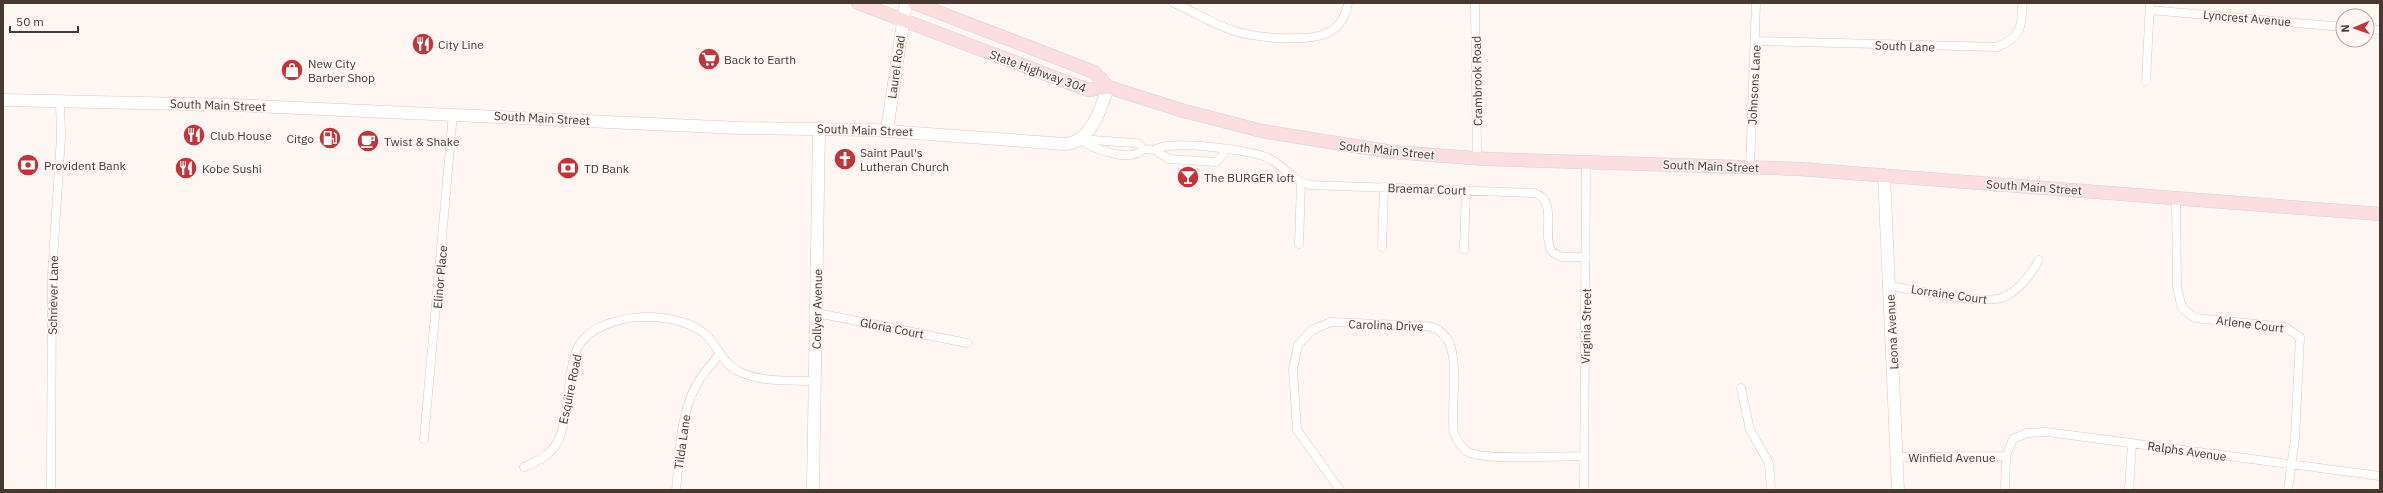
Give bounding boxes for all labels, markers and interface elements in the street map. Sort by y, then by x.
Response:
street label: Lyncrest Avenue [2202,7,2292,29]
scale bar [10,8,78,34]
north arrow [2335,8,2375,48]
text: 50 m [16,14,44,29]
text: N [2338,24,2352,33]
restaurant icon: City Line [410,31,436,57]
street label: Laurel Road [884,34,908,100]
street label: Crambrook Road [1469,36,1485,126]
place label: City Line [438,37,484,52]
street label: South Lane [1875,37,1936,55]
street label: Johnsons Lane [1744,44,1764,126]
supermarket icon: Back to Earth [696,46,722,72]
street label: State Highway 304 [988,47,1088,95]
place label: Back to Earth [724,52,796,67]
place label: New City Barber Shop [308,56,375,85]
shop icon: New City Barber Shop [279,57,305,83]
street label: South Main Street [170,96,266,114]
street label: South Main Street [494,108,590,128]
street label: South Main Street [817,121,913,139]
restaurant icon: Club House [181,122,207,148]
fuel station icon: Citgo [317,125,343,151]
place label: Club House [210,128,272,143]
cafe icon: Twist & Shake [355,128,381,154]
place label: Citgo [286,131,314,146]
place label: Twist & Shake [384,134,460,149]
street label: South Main Street [1338,138,1436,162]
place label: Saint Paul's Lutheran Church [860,145,949,174]
church icon: Saint Paul's Lutheran Church [832,146,858,172]
bank icon: Provident Bank [15,152,41,178]
restaurant icon: Kobe Sushi [173,155,199,181]
bank icon: TD Bank [555,155,581,181]
street label: South Main Street [1663,157,1759,175]
place label: Provident Bank [44,158,126,173]
place label: Kobe Sushi [202,161,262,176]
place label: TD Bank [584,161,630,176]
bar icon: The BURGER loft [1175,164,1201,190]
place label: The BURGER loft [1204,170,1295,185]
street label: South Main Street [1986,176,2082,198]
street label: Braemar Court [1387,180,1467,198]
street label: Elinor Place [430,244,450,309]
street label: Schriever Lane [45,255,61,335]
street label: Collyer Avenue [809,268,825,349]
street label: Lorraine Court [1910,281,1988,307]
street label: Virginia Street [1578,288,1594,364]
street label: Leona Avenue [1883,294,1901,370]
street label: Arlene Court [2215,312,2285,336]
street label: Gloria Court [859,314,925,342]
street label: Carolina Drive [1348,316,1424,334]
street label: Esquire Road [555,353,585,425]
street label: Tilda Lane [671,413,693,470]
street label: Ralphs Avenue [2146,438,2228,464]
street label: Winfield Avenue [1908,450,1996,465]

